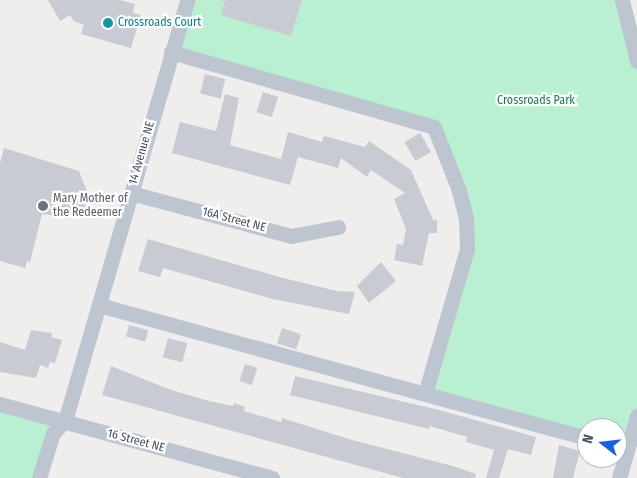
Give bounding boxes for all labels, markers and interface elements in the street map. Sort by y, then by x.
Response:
place label: Crossroads Court [118,16,201,30]
marker: Crossroads Court [102,17,114,29]
park label: Crossroads Park [497,94,575,108]
street label: 14 Avenue NE [126,120,158,186]
place label: Mary Mother of the Redeemer [53,192,128,220]
marker: Mary Mother of the Redeemer [37,200,49,212]
street label: 16A Street NE [201,205,267,235]
north arrow [577,418,627,468]
street label: 16 Street NE [106,426,166,456]
text: N [579,433,597,445]

